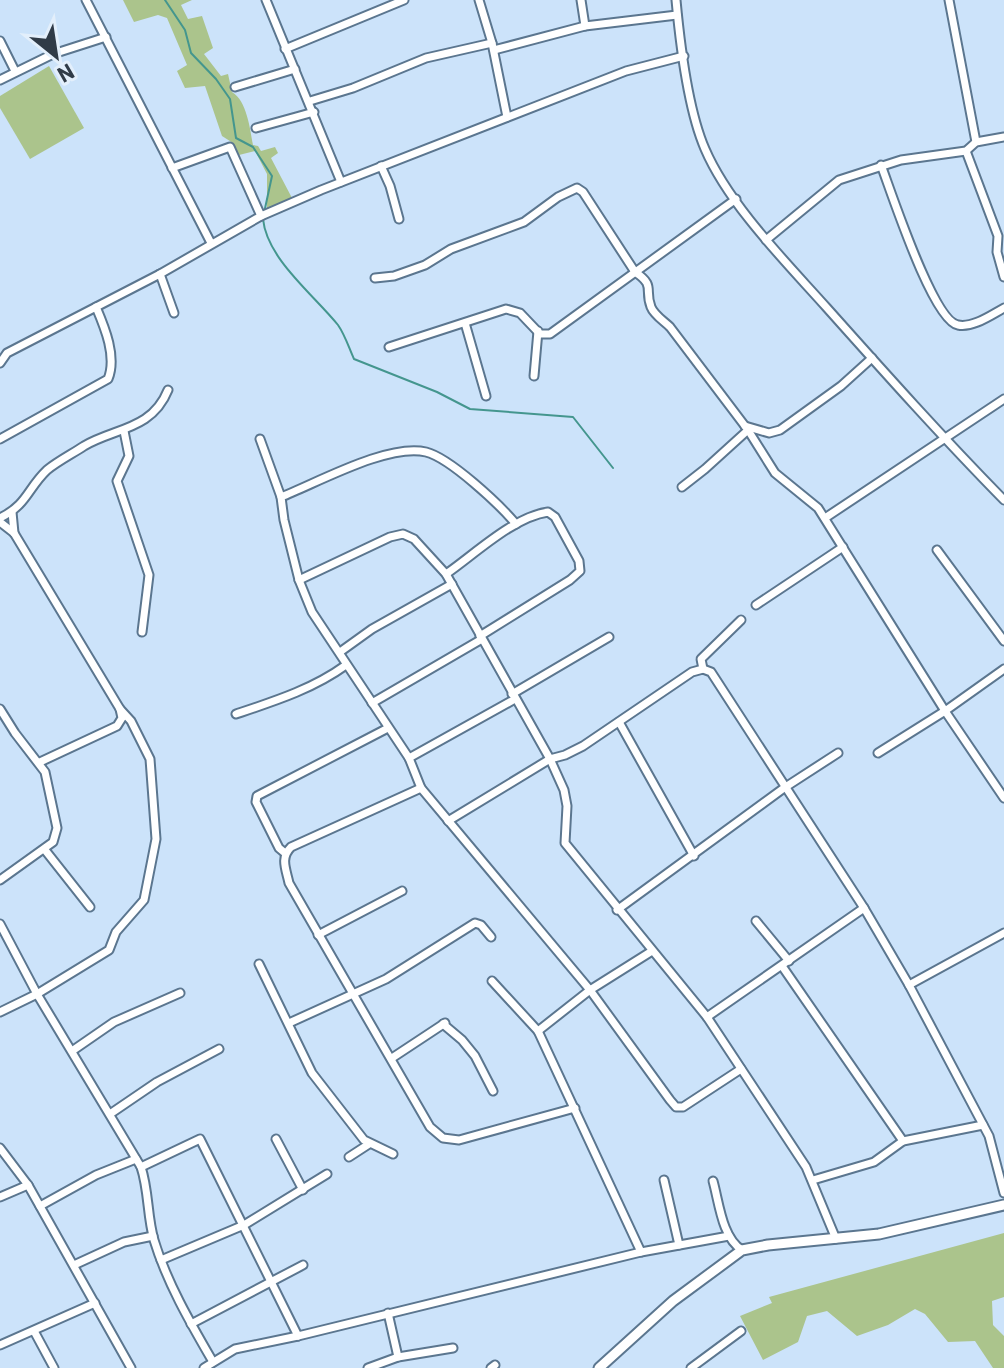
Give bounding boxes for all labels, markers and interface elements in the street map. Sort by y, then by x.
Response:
north arrow [16,16,96,96]
text: N [54,59,79,89]

